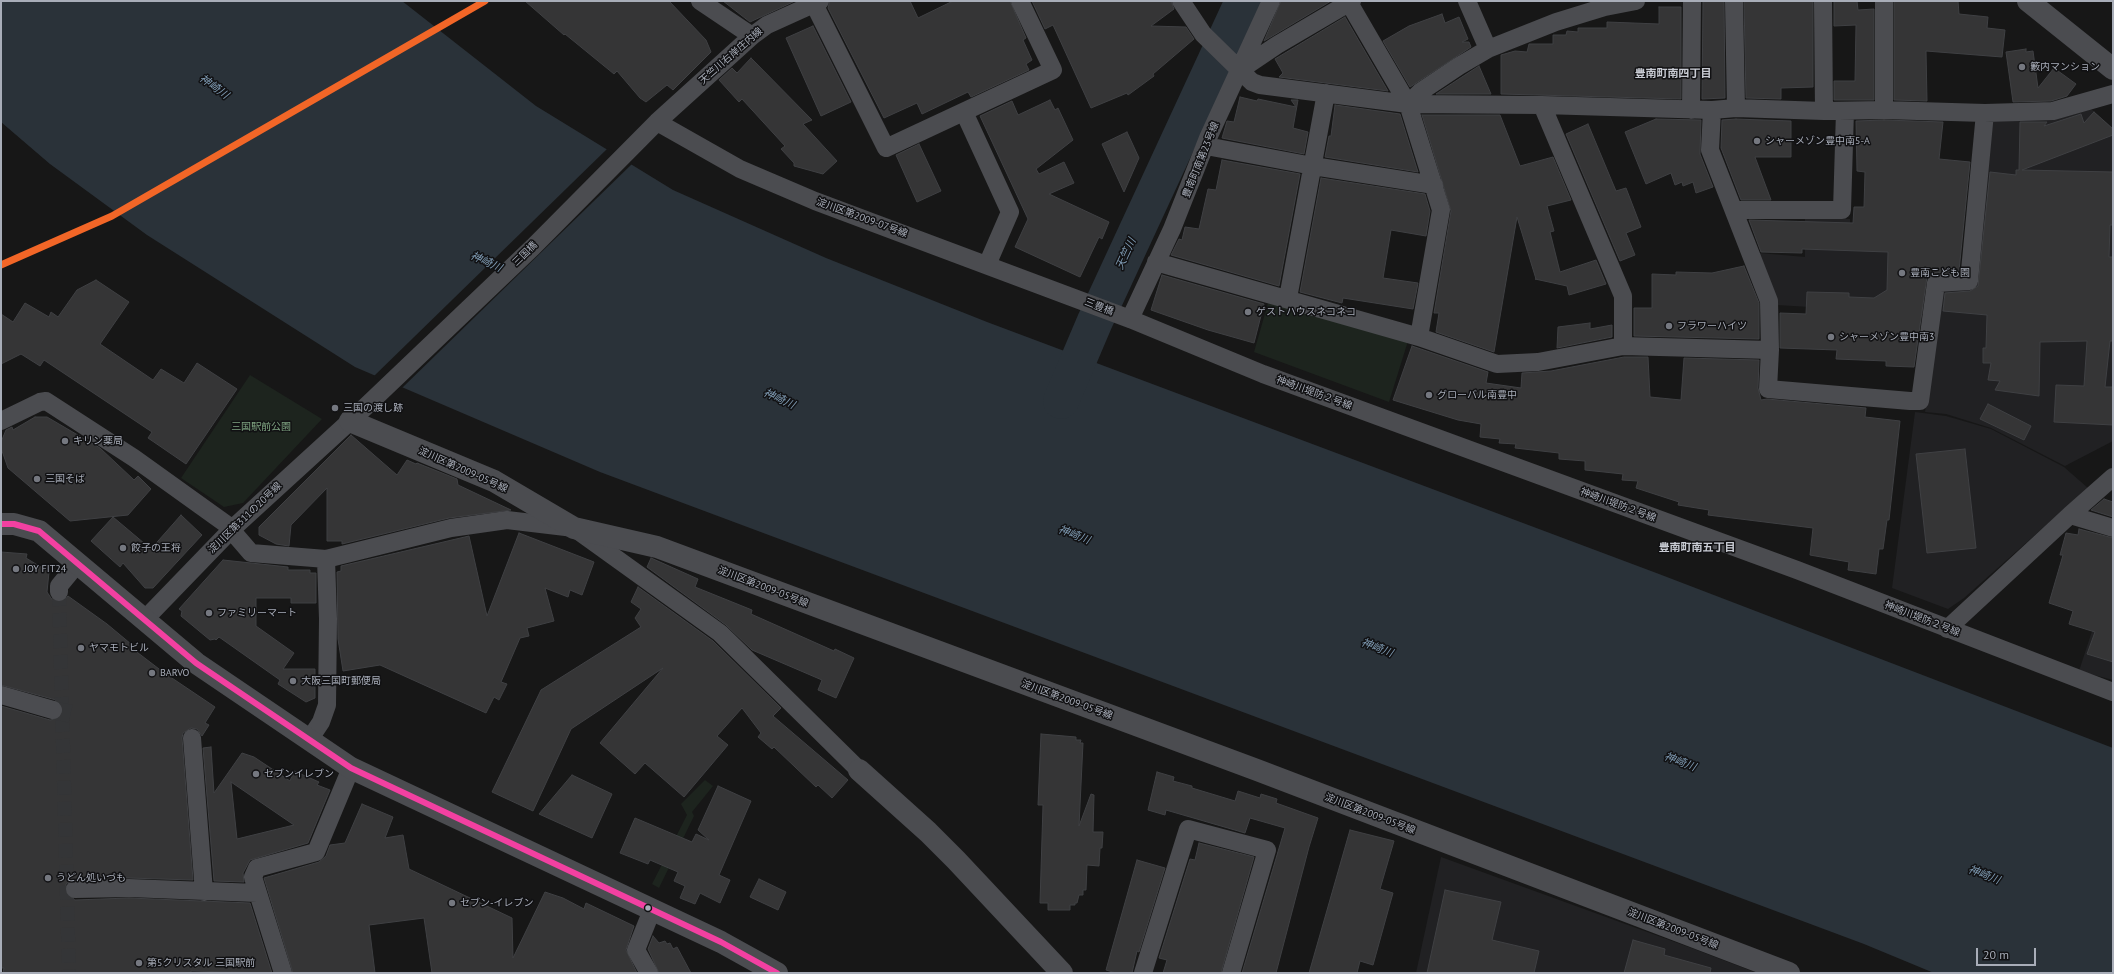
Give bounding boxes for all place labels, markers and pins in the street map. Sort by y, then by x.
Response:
place label: 籔内マンション [2030,61,2100,73]
marker: 籔内マンション [2017,62,2027,72]
place label: シャーメゾン豊中南5-A [1765,135,1870,147]
marker: シャーメゾン豊中南5-A [1752,136,1762,146]
place label: 豊南こども園 [1910,267,1970,279]
marker: 豊南こども園 [1897,268,1907,278]
place label: ゲストハウスネコネコ [1256,306,1356,318]
marker: ゲストハウスネコネコ [1243,307,1253,317]
place label: フラワーハイツ [1677,320,1747,332]
marker: フラワーハイツ [1664,321,1674,331]
place label: シャーメゾン豊中南3 [1839,331,1934,343]
marker: シャーメゾン豊中南3 [1826,332,1836,342]
place label: グローバル南豊中 [1437,389,1517,401]
marker: グローバル南豊中 [1424,390,1434,400]
place label: 三国の渡し跡 [343,402,403,414]
marker: 三国の渡し跡 [330,403,340,413]
place label: キリン薬局 [73,435,123,447]
marker: キリン薬局 [60,436,70,446]
place label: 三国そば [45,473,85,485]
marker: 三国そば [32,474,42,484]
place label: 餃子の王将 [131,542,181,554]
marker: 餃子の王将 [118,543,128,553]
place label: JOY FIT24 [24,563,66,575]
marker: JOY FIT24 [11,564,21,574]
place label: ファミリーマート [217,607,297,619]
marker: ファミリーマート [204,608,214,618]
place label: ヤマモトビル [89,642,149,654]
marker: ヤマモトビル [76,643,86,653]
place label: BARVO [160,667,189,679]
marker: BARVO [147,668,157,678]
place label: 大阪三国町郵便局 [301,675,381,687]
marker: 大阪三国町郵便局 [288,676,298,686]
place label: セブンイレブン [264,768,334,780]
marker: セブンイレブン [251,769,261,779]
place label: うどん処いづも [56,872,126,884]
marker: うどん処いづも [43,873,53,883]
place label: セブン-イレブン [460,897,534,909]
marker: セブン-イレブン [447,898,457,908]
unlabelled marker [643,903,653,913]
place label: 第5クリスタル 三国駅前 [147,957,255,969]
marker: 第5クリスタル 三国駅前 [134,958,144,968]

